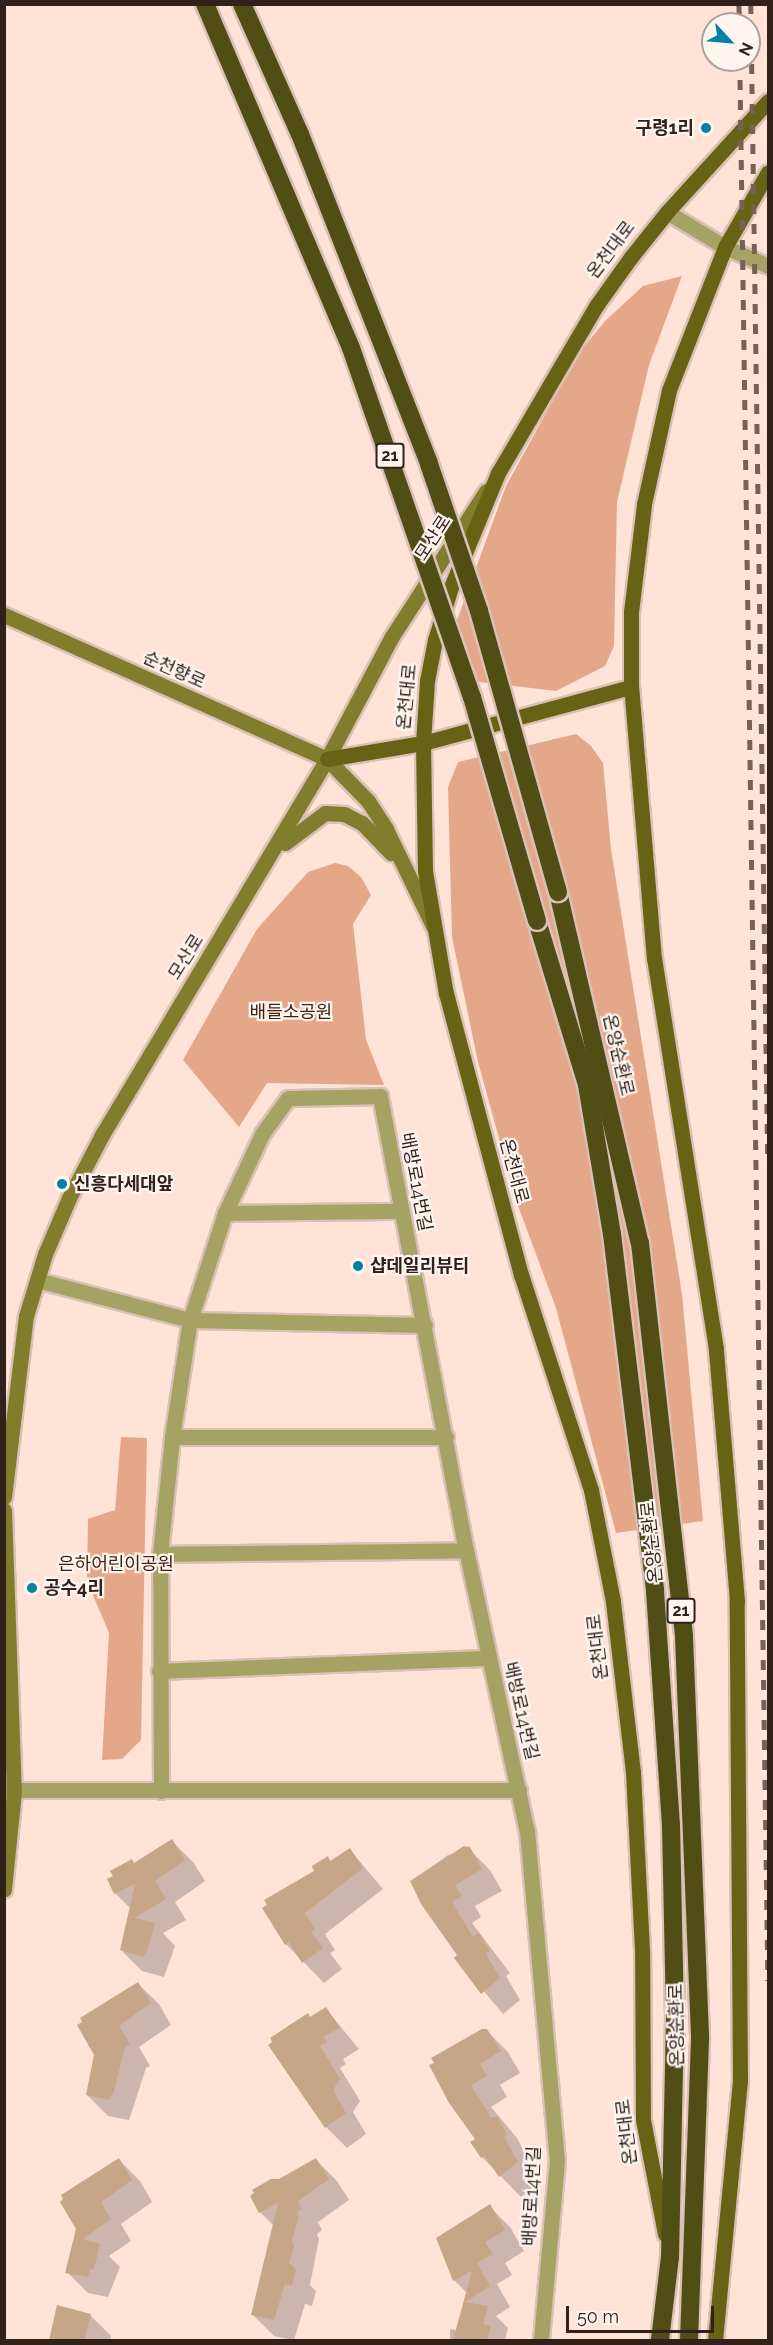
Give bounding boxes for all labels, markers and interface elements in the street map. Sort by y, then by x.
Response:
north arrow [701,12,761,72]
text: N [735,40,757,59]
place label: 구령1리 [635,117,694,139]
marker: 구령1리 [699,121,713,135]
street label: 온천대로 [582,217,640,283]
road number: 21 [375,443,405,469]
street label: 모산로 [410,511,456,565]
street label: 순천향로 [139,647,209,693]
street label: 온천대로 [393,663,421,731]
street label: 모산로 [164,930,208,984]
park label: 배들소공원 [250,1001,332,1023]
street label: 온양순환로 [598,1012,638,1098]
street label: 배방로14번길 [396,1131,436,1233]
street label: 온천대로 [495,1136,533,1206]
place label: 신흥다세대앞 [74,1173,173,1195]
marker: 신흥다세대앞 [55,1177,69,1191]
place label: 샵데일리뷰티 [370,1255,469,1277]
marker: 샵데일리뷰티 [351,1259,365,1273]
street label: 온양순환로 [637,1500,667,1584]
park label: 은하어린이공원 [58,1553,174,1575]
place label: 공수4리 [44,1577,104,1599]
marker: 공수4리 [25,1581,39,1595]
road number: 21 [666,1598,696,1624]
street label: 온천대로 [583,1613,613,1681]
street label: 배방로14번길 [499,1660,543,1762]
street label: 온양순환로 [665,1983,689,2067]
street label: 온천대로 [612,2098,642,2166]
street label: 배방로14번길 [519,2145,545,2247]
scale bar [569,2294,718,2332]
text: 50 m [577,2306,619,2327]

